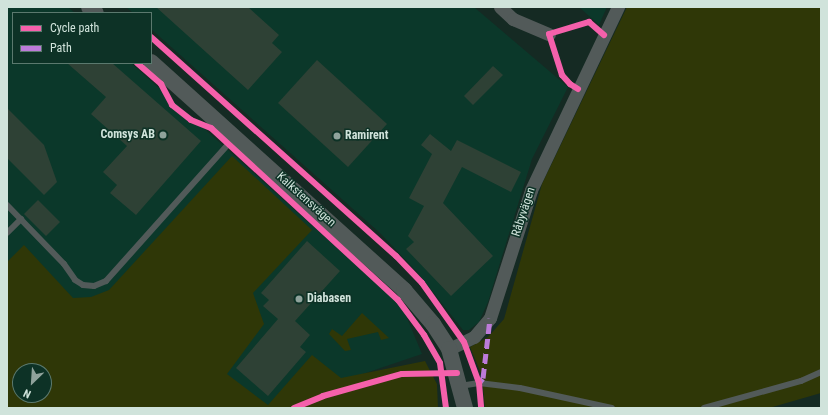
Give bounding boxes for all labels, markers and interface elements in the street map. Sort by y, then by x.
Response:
legend [12,12,152,64]
text: Cycle path [50,21,99,35]
text: Path [50,41,72,55]
place label: Comsys AB [100,128,155,142]
place label: Ramirent [345,129,388,143]
marker: Comsys AB [158,130,168,140]
marker: Ramirent [332,131,342,141]
street label: Kalkstensvägen [273,170,339,230]
street label: Råbyvägen [509,185,539,239]
place label: Diabasen [307,292,351,306]
marker: Diabasen [294,294,304,304]
north arrow [12,363,52,403]
text: N [21,386,33,401]

